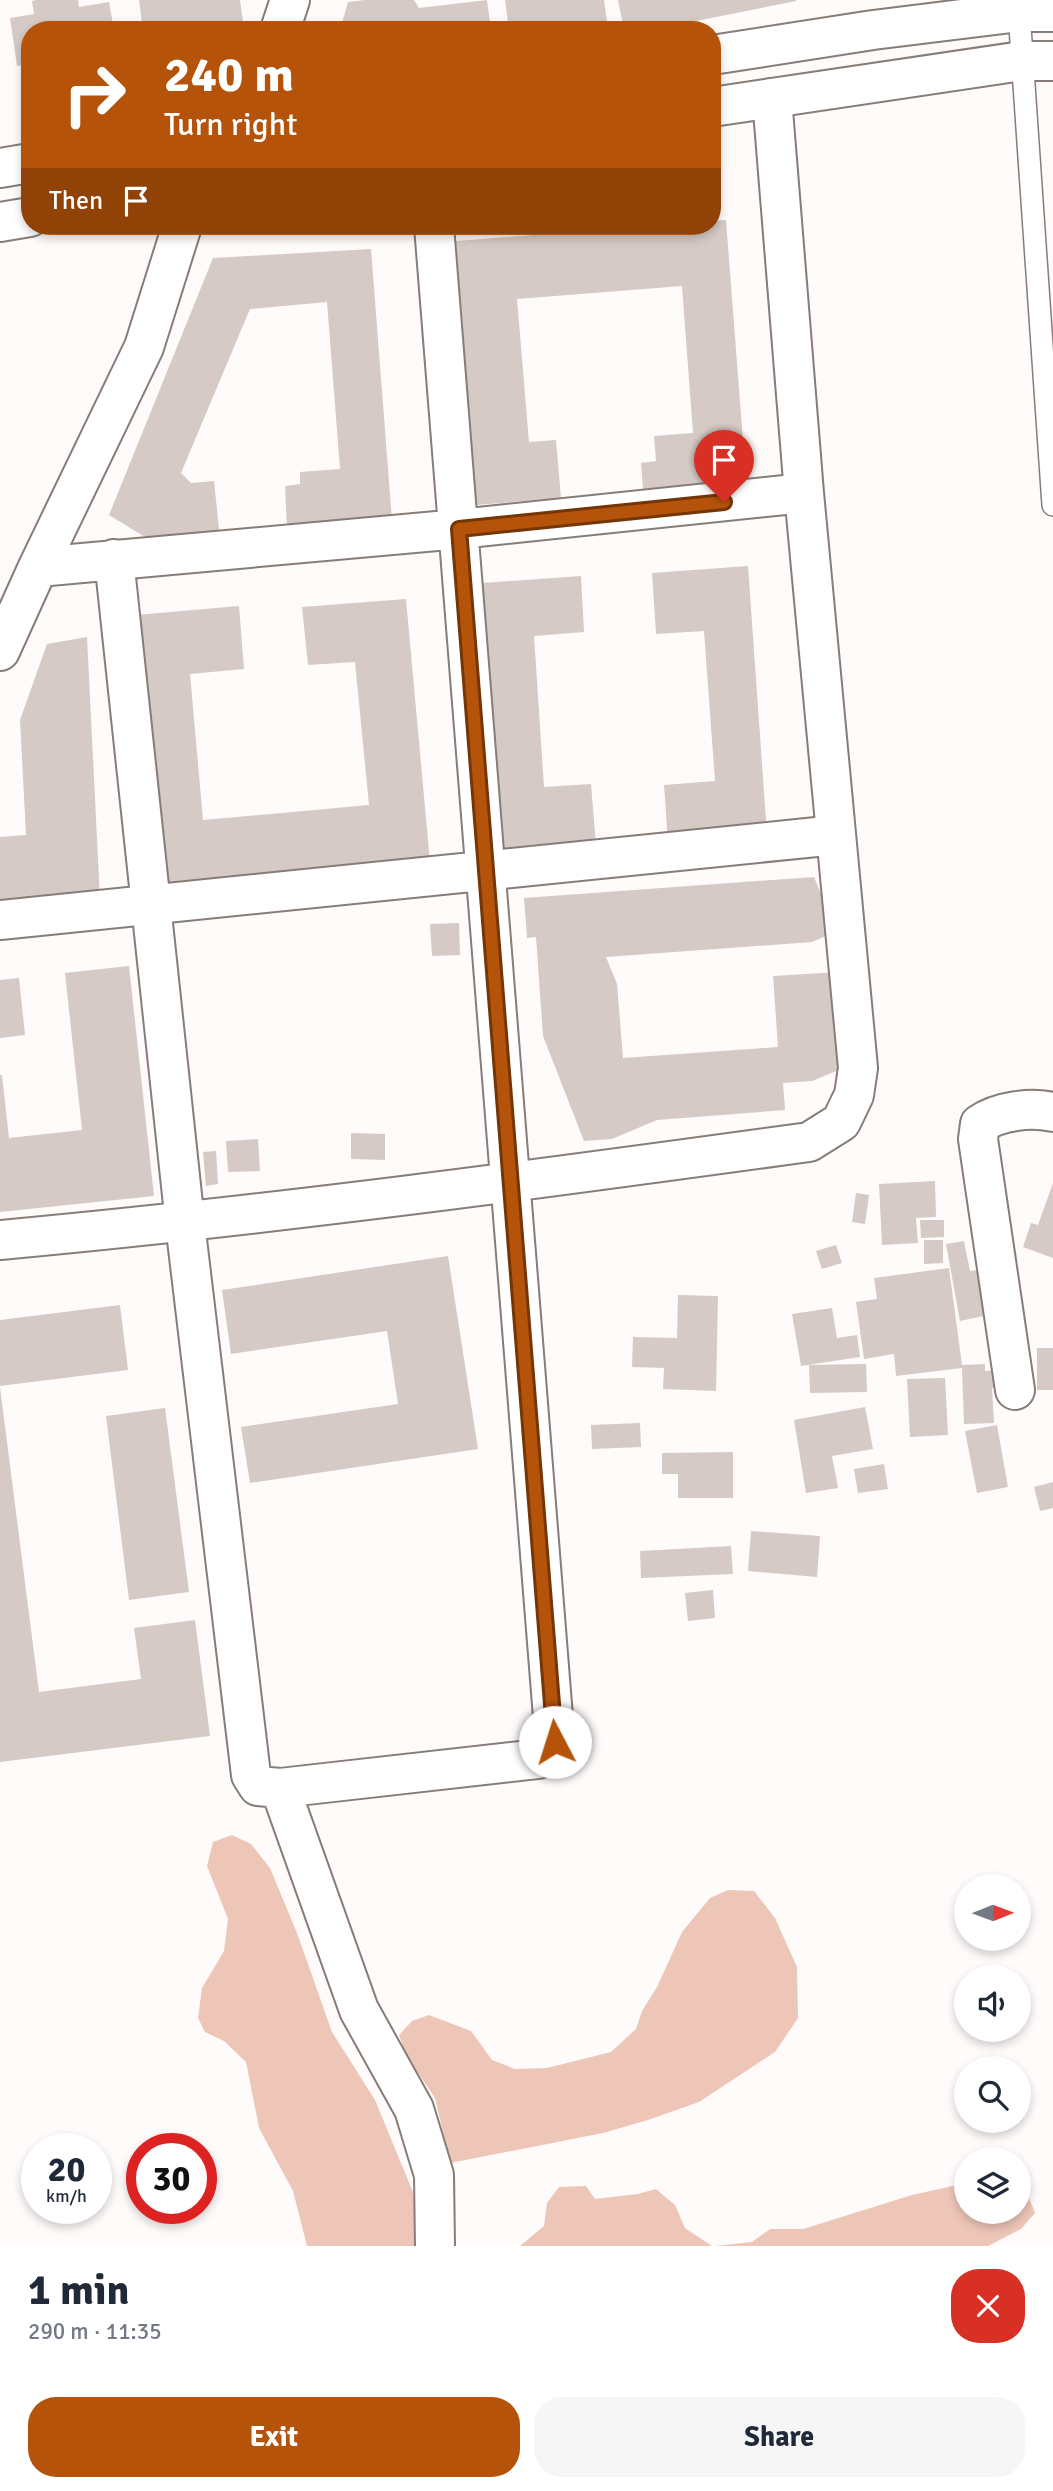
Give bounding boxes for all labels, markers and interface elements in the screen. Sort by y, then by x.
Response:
text: 240 m [164,45,294,105]
icon: right [49,49,140,140]
text: Turn right [164,105,297,144]
icon: arrive [117,182,155,220]
text: Then [49,185,103,217]
pin [694,430,754,502]
icon: arrive [705,441,743,479]
position arrow [518,1705,592,1779]
north arrow [954,1874,1031,1951]
map controls [954,1874,1031,2224]
button: sound [954,1965,1031,2042]
button: search [954,2056,1031,2133]
speed limit sign: 30 [126,2133,217,2224]
button: layers [954,2147,1031,2224]
text: 20 [48,2148,85,2191]
text: km/h [46,2185,87,2207]
text: 1 min [28,2265,129,2316]
button: close [951,2269,1025,2343]
text: 290 m · 11:35 [28,2317,162,2346]
button: Exit [28,2397,520,2477]
button: Share [534,2397,1025,2477]

